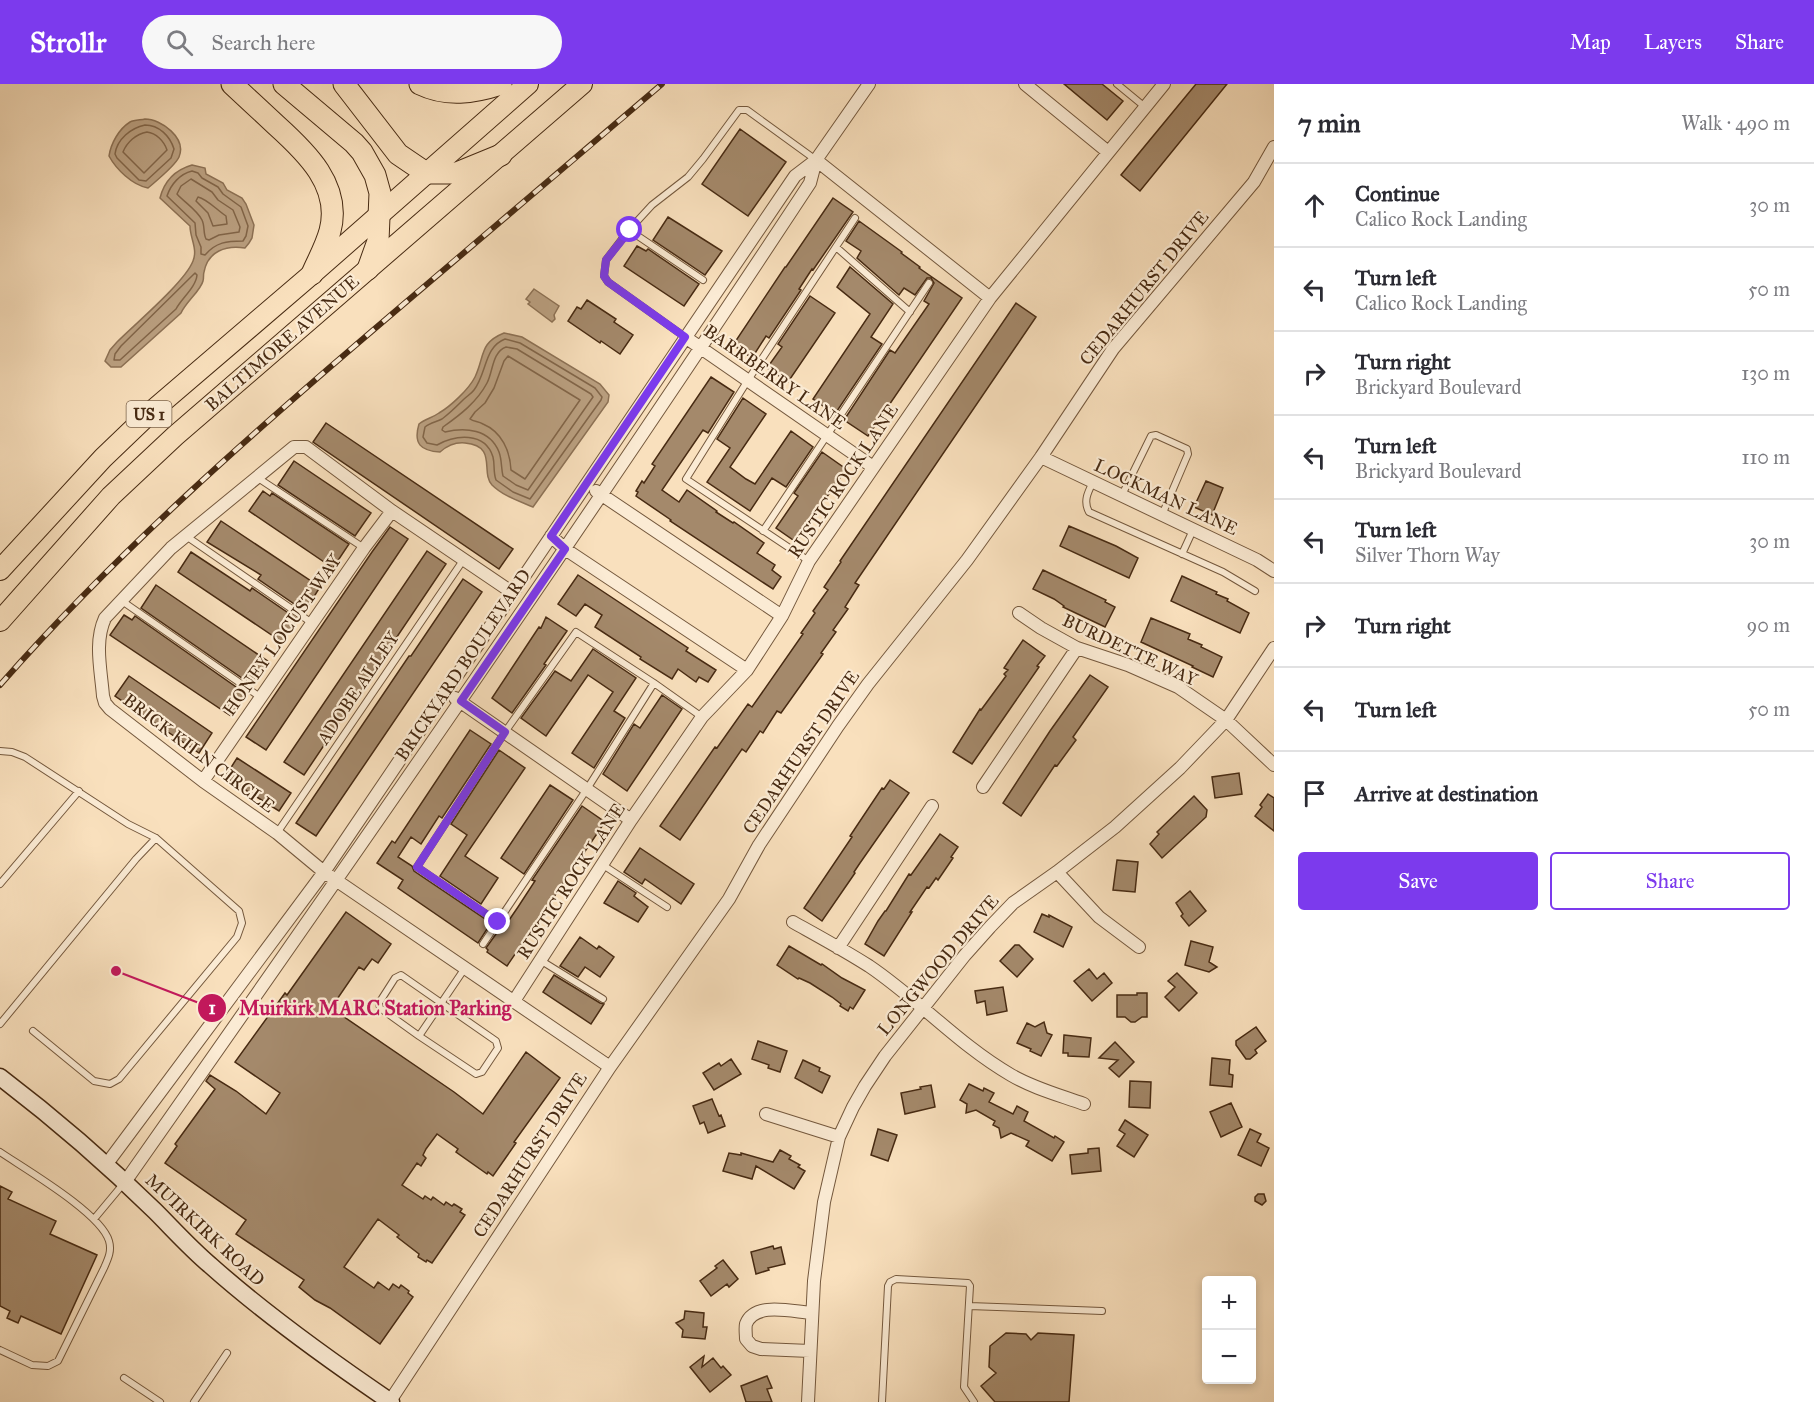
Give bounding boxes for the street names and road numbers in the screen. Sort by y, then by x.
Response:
street label: CEDARHURST DRIVE [1075,206,1213,370]
street label: BALTIMORE AVENUE [201,270,364,416]
street label: BARRBERRY LANE [700,320,850,434]
street label: RUSTIC ROCK LANE [783,400,903,562]
road number: US 1 [126,401,172,427]
street label: LOCKMAN LANE [1091,454,1241,540]
street label: HONEY LOCUST WAY [218,550,346,720]
street label: BRICKYARD BOULEVARD [390,565,536,765]
street label: BURDETTE WAY [1059,609,1202,691]
street label: ADOBE ALLEY [312,627,404,749]
street label: CEDARHURST DRIVE [738,666,864,838]
street label: BRICK KILN CIRCLE [119,689,279,817]
street label: RUSTIC ROCK LANE [512,799,630,963]
street label: LONGWOOD DRIVE [873,890,1003,1040]
street label: CEDARHURST DRIVE [468,1068,592,1242]
street label: MUIRKIRK ROAD [141,1169,269,1291]

